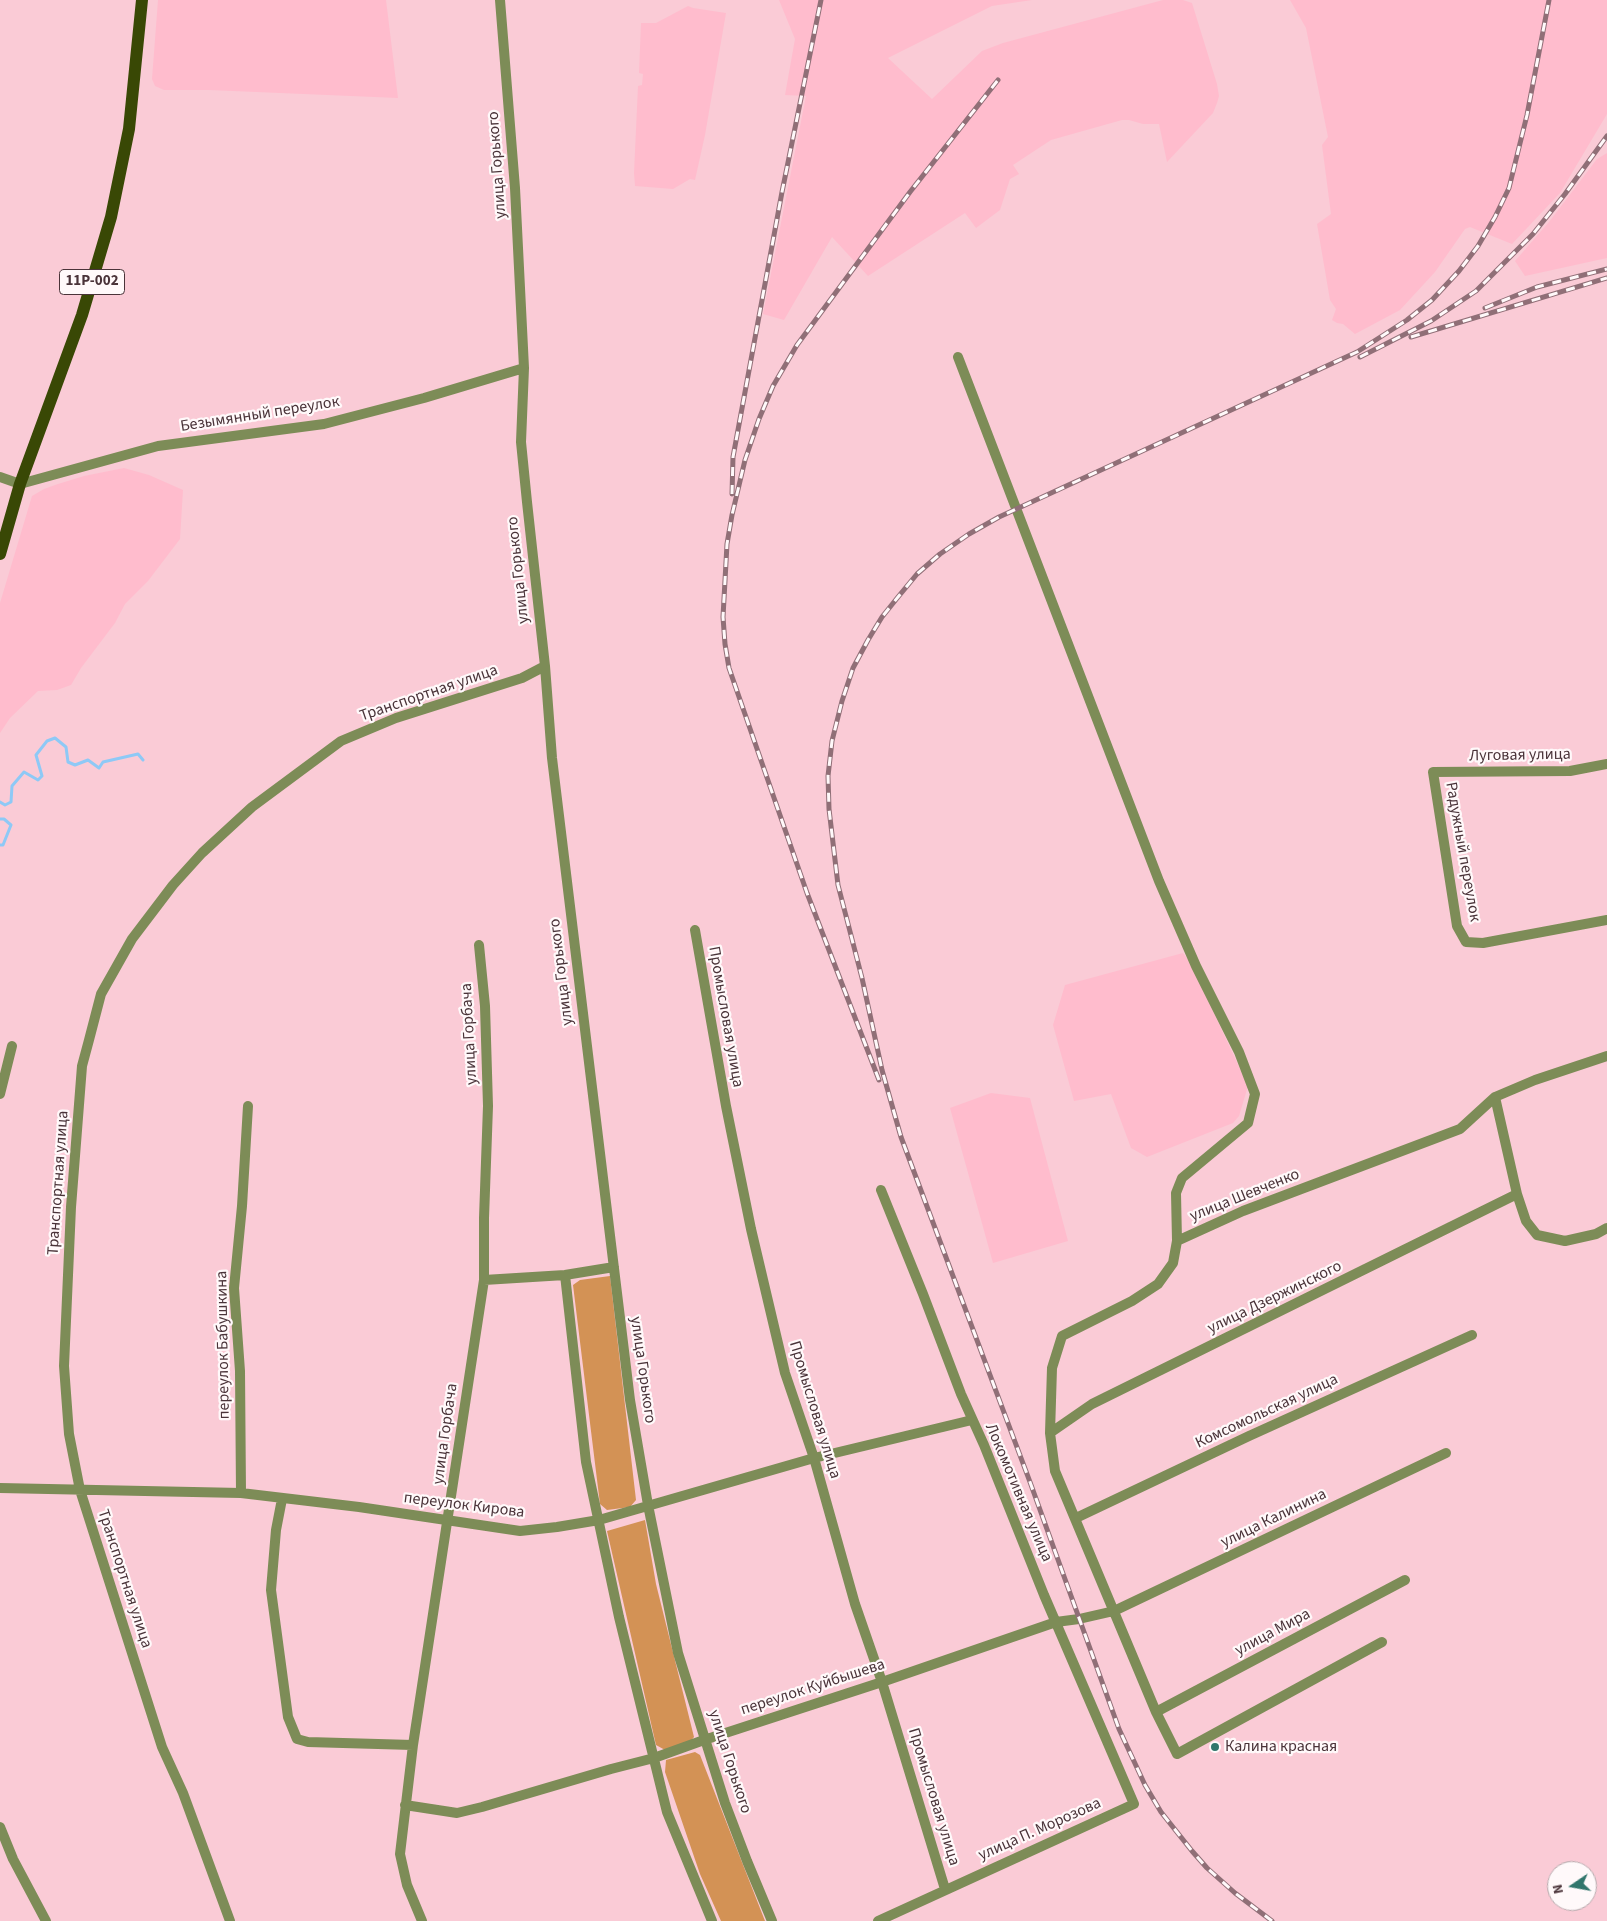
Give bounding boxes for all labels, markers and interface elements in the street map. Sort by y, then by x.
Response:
street label: улица Горького [485,111,511,219]
road number: 11Р-002 [59,270,124,294]
street label: Безымянный переулок [179,393,341,437]
street label: улица Горького [504,515,534,625]
street label: Транспортная улица [357,661,501,727]
street label: Луговая улица [1469,746,1571,766]
street label: Радужный переулок [1440,781,1484,923]
street label: улица Горького [546,917,578,1027]
street label: Промысловая улица [703,945,747,1089]
street label: улица Горбача [458,983,482,1085]
street label: Транспортная улица [44,1110,74,1256]
street label: улица Шевченко [1187,1165,1303,1227]
street label: улица Дзержинского [1205,1257,1345,1339]
street label: переулок Бабушкина [213,1270,235,1420]
street label: улица Горького [625,1315,659,1425]
street label: Промысловая улица [784,1339,844,1481]
street label: Комсомольская улица [1193,1370,1341,1454]
street label: улица Горбача [429,1382,463,1486]
street label: Локомотивная улица [980,1421,1056,1565]
street label: улица Калинина [1218,1485,1330,1553]
street label: переулок Кирова [403,1489,525,1523]
street label: Транспортная улица [93,1507,155,1651]
street label: улица Мира [1232,1605,1314,1661]
street label: переулок Куйбышева [739,1656,887,1720]
street label: улица Горького [703,1708,755,1816]
street label: Промысловая улица [903,1726,963,1868]
place label: Калина красная [1225,1737,1337,1757]
marker: Калина красная [1209,1741,1221,1753]
street label: улица П. Морозова [976,1794,1104,1866]
north arrow [1547,1861,1597,1911]
text: N [1548,1882,1569,1896]

